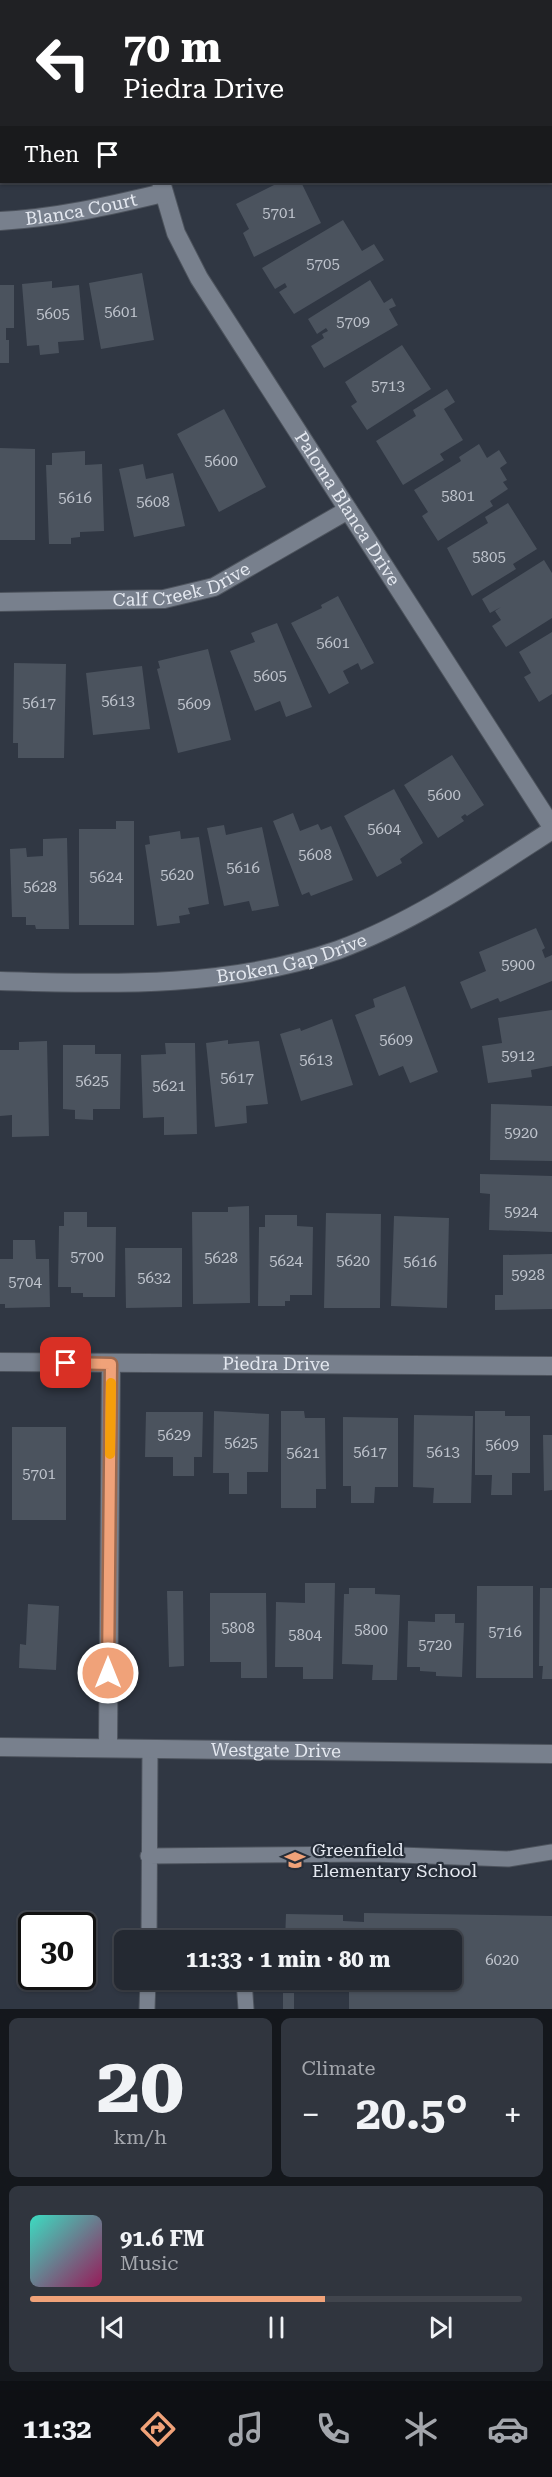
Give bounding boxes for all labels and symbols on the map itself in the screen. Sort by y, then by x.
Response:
street label: Blanca Court [24,188,139,229]
house number: 5701 [262,204,296,222]
house number: 5705 [306,255,340,273]
house number: 5601 [104,303,138,321]
house number: 5605 [36,305,70,323]
house number: 5709 [336,313,370,331]
house number: 5713 [371,377,405,395]
street label: Paloma Blanca Drive [291,428,405,589]
house number: 5600 [204,452,238,470]
house number: 5801 [441,487,475,505]
house number: 5616 [58,489,92,507]
house number: 5608 [136,493,170,511]
house number: 5805 [472,548,506,566]
street label: Calf Creek Drive [112,558,254,610]
house number: 5601 [316,634,350,652]
house number: 5605 [253,667,287,685]
house number: 5613 [101,692,135,710]
house number: 5617 [22,694,56,712]
house number: 5609 [177,695,211,713]
house number: 5600 [427,786,461,804]
house number: 5604 [367,820,401,838]
house number: 5608 [298,846,332,864]
house number: 5616 [226,859,260,877]
house number: 5620 [160,866,194,884]
house number: 5624 [89,868,123,886]
house number: 5628 [23,878,57,896]
street label: Broken Gap Drive [215,929,370,987]
house number: 5900 [501,956,535,974]
house number: 5609 [379,1031,413,1049]
house number: 5912 [501,1047,535,1065]
house number: 5613 [299,1051,333,1069]
house number: 5617 [220,1069,254,1087]
house number: 5625 [75,1072,109,1090]
house number: 5621 [152,1077,186,1095]
house number: 5920 [504,1124,538,1142]
house number: 5924 [504,1203,538,1221]
house number: 5700 [70,1248,104,1266]
house number: 5628 [204,1249,238,1267]
house number: 5624 [269,1252,303,1270]
house number: 5620 [336,1252,370,1270]
house number: 5616 [403,1253,437,1271]
house number: 5928 [511,1266,545,1284]
house number: 5632 [137,1269,171,1287]
house number: 5704 [8,1273,42,1291]
pin [40,1337,91,1388]
street label: Piedra Drive [222,1353,330,1374]
house number: 5629 [157,1426,191,1444]
house number: 5625 [224,1434,258,1452]
house number: 5609 [485,1436,519,1454]
house number: 5617 [353,1443,387,1461]
house number: 5613 [426,1443,460,1461]
house number: 5621 [286,1444,320,1462]
house number: 5701 [22,1465,56,1483]
house number: 5808 [221,1619,255,1637]
house number: 5800 [354,1621,388,1639]
house number: 5716 [488,1623,522,1641]
house number: 5804 [288,1626,322,1644]
house number: 5720 [418,1636,452,1654]
position arrow [76,1641,140,1705]
street label: Westgate Drive [211,1739,341,1761]
place label: Greenfield Elementary School [312,1839,477,1881]
school or university icon: Greenfield Elementary School [283,1848,307,1872]
speed limit sign: 30 [18,1912,96,1990]
house number: 6020 [485,1951,519,1969]

